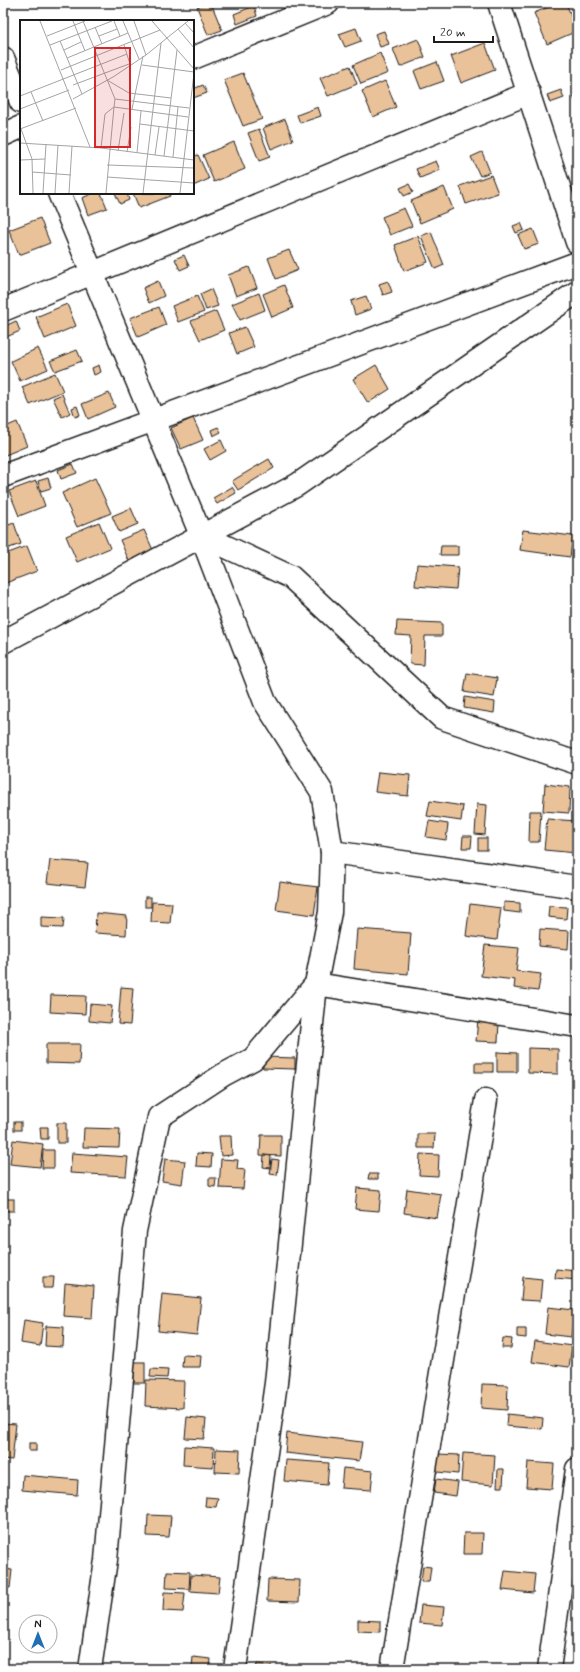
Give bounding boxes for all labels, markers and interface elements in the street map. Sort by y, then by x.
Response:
scale bar [434,18,493,44]
inset map [20,20,194,194]
text: 20 m [440,25,466,41]
north arrow [18,1614,58,1654]
text: N [34,1618,42,1632]

